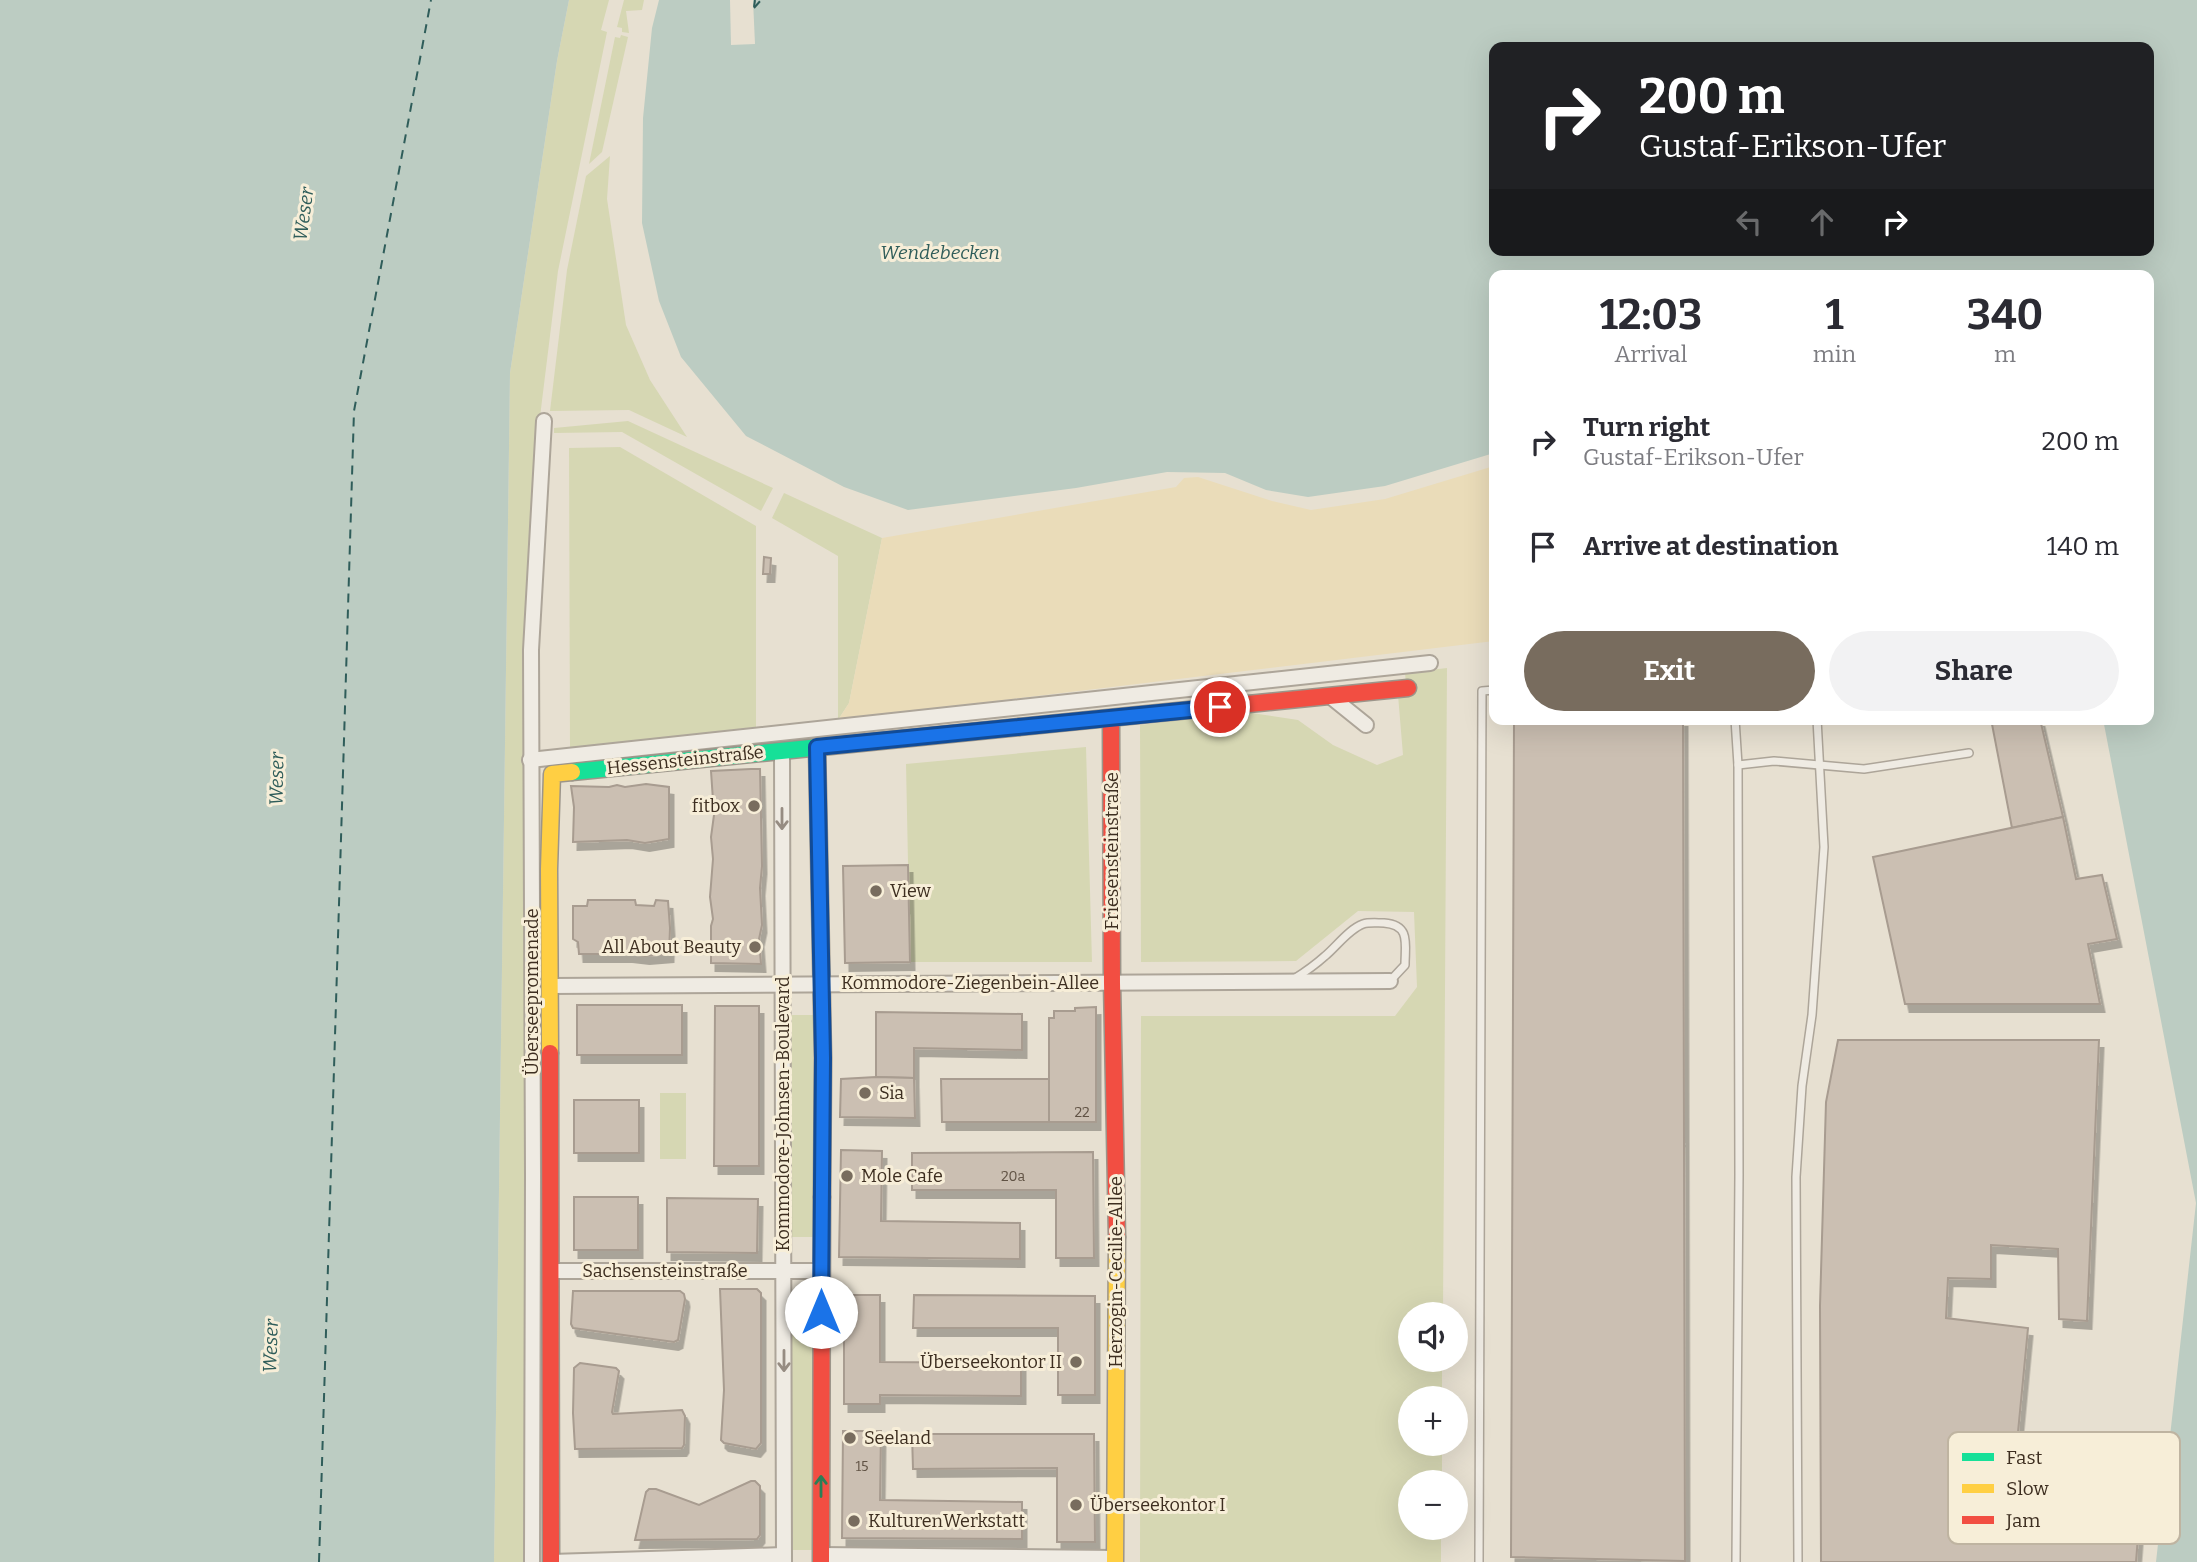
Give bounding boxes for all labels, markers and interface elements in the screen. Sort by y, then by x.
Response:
text: 200 m [1639,67,1784,126]
icon: right [1524,70,1615,161]
text: Gustaf-Erikson-Ufer [1639,127,1946,165]
water label: Weser [288,185,319,242]
icon: left [1730,203,1768,241]
icon: ahead [1803,203,1841,241]
icon: right [1876,203,1914,241]
water label: Wendebecken [880,241,1000,264]
text: 12:03 [1600,290,1702,340]
text: 1 [1825,290,1844,340]
text: 340 [1967,290,2043,340]
text: Arrival [1614,340,1687,368]
text: min [1813,340,1856,368]
text: m [1994,340,2016,368]
text: Turn right [1583,412,1710,443]
icon: right [1524,423,1562,461]
text: 200 m [2042,426,2119,457]
text: Gustaf-Erikson-Ufer [1583,443,1804,471]
icon: arrive [1524,528,1562,566]
text: Arrive at destination [1583,531,1838,562]
text: 140 m [2047,531,2119,562]
button: Exit [1524,631,1815,711]
button: Share [1829,631,2119,711]
pin [1190,677,1250,737]
icon: arrive [1201,688,1239,726]
street label: Hessensteinstraße [606,741,764,779]
water label: Weser [265,751,288,806]
street label: Friesensteinstraße [1101,772,1123,930]
place label: fitbox [692,795,740,817]
marker: fitbox [746,798,762,814]
one-way arrow [775,807,789,830]
place label: View [890,880,932,902]
marker: View [868,883,884,899]
street label: Überseepromenade [521,908,543,1076]
place label: All About Beauty [602,936,741,958]
marker: All About Beauty [747,939,763,955]
street label: Kommodore-Ziegenbein-Allee [841,972,1099,994]
street label: Kommodore-Johnsen-Boulevard [772,976,794,1252]
place label: Sia [879,1082,904,1104]
marker: Sia [857,1085,873,1101]
house number: 22 [1074,1104,1090,1121]
place label: Mole Cafe [861,1165,943,1187]
marker: Mole Cafe [839,1168,855,1184]
house number: 20a [1001,1168,1025,1185]
street label: Herzogin-Cecilie-Allee [1105,1176,1127,1368]
street label: Sachsensteinstraße [582,1260,748,1282]
position arrow [784,1275,858,1349]
map controls [1398,1302,1468,1540]
button: sound [1398,1302,1468,1372]
water label: Weser [258,1318,283,1373]
one-way arrow [777,1349,791,1372]
place label: Überseekontor II [920,1351,1062,1373]
marker: Überseekontor II [1068,1354,1084,1370]
button: + [1398,1386,1468,1456]
place label: Seeland [864,1427,931,1449]
marker: Seeland [842,1430,858,1446]
legend [1948,1432,2180,1544]
text: Fast [2006,1446,2043,1469]
house number: 15 [855,1458,869,1475]
button: − [1398,1470,1468,1540]
one-way arrow [814,1475,828,1498]
text: Slow [2006,1477,2049,1500]
place label: Überseekontor I [1090,1494,1226,1516]
marker: Überseekontor I [1068,1497,1084,1513]
text: Jam [2005,1509,2040,1532]
place label: KulturenWerkstatt [868,1510,1026,1532]
marker: KulturenWerkstatt [846,1513,862,1529]

